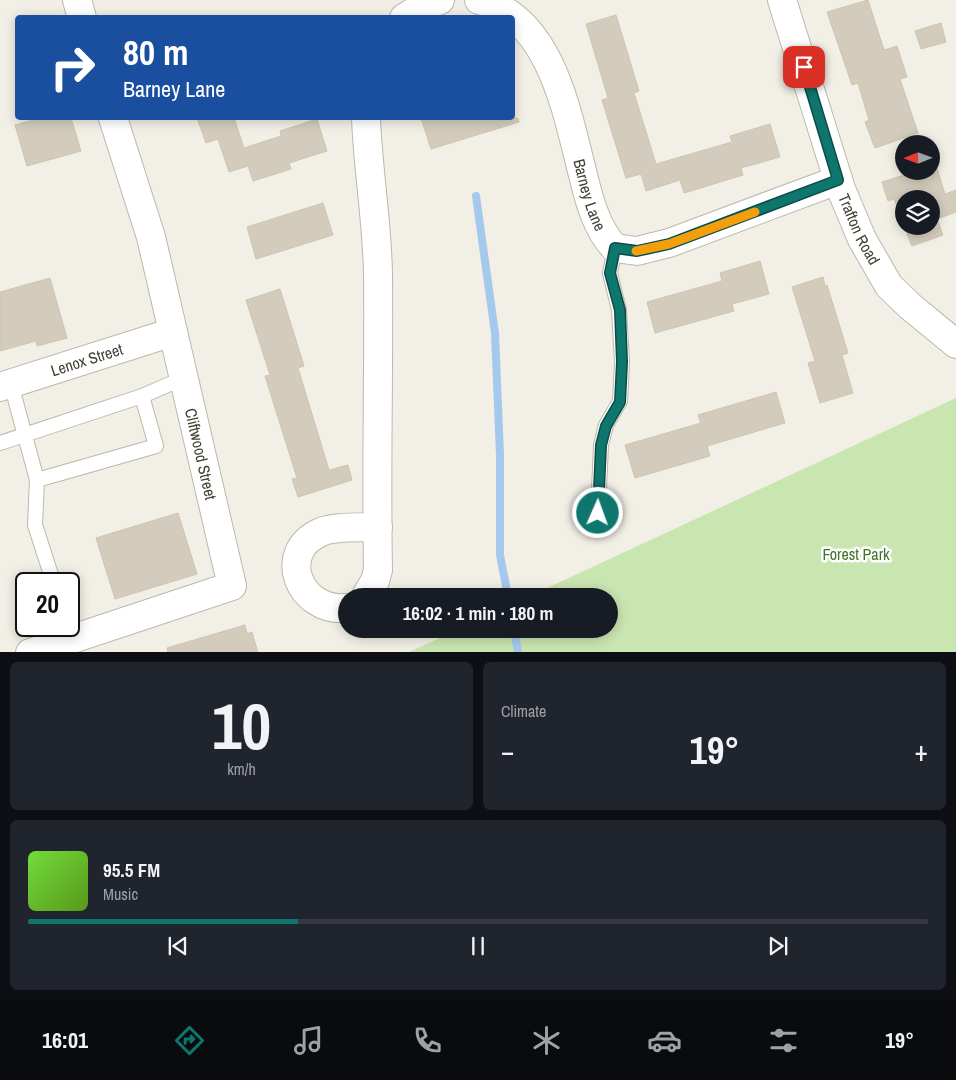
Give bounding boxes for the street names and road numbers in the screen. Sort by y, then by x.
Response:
street label: Barney Lane [568,157,611,235]
street label: Trafton Road [833,190,885,269]
street label: Lenox Street [48,338,126,381]
street label: Cliftwood Street [180,406,222,502]

